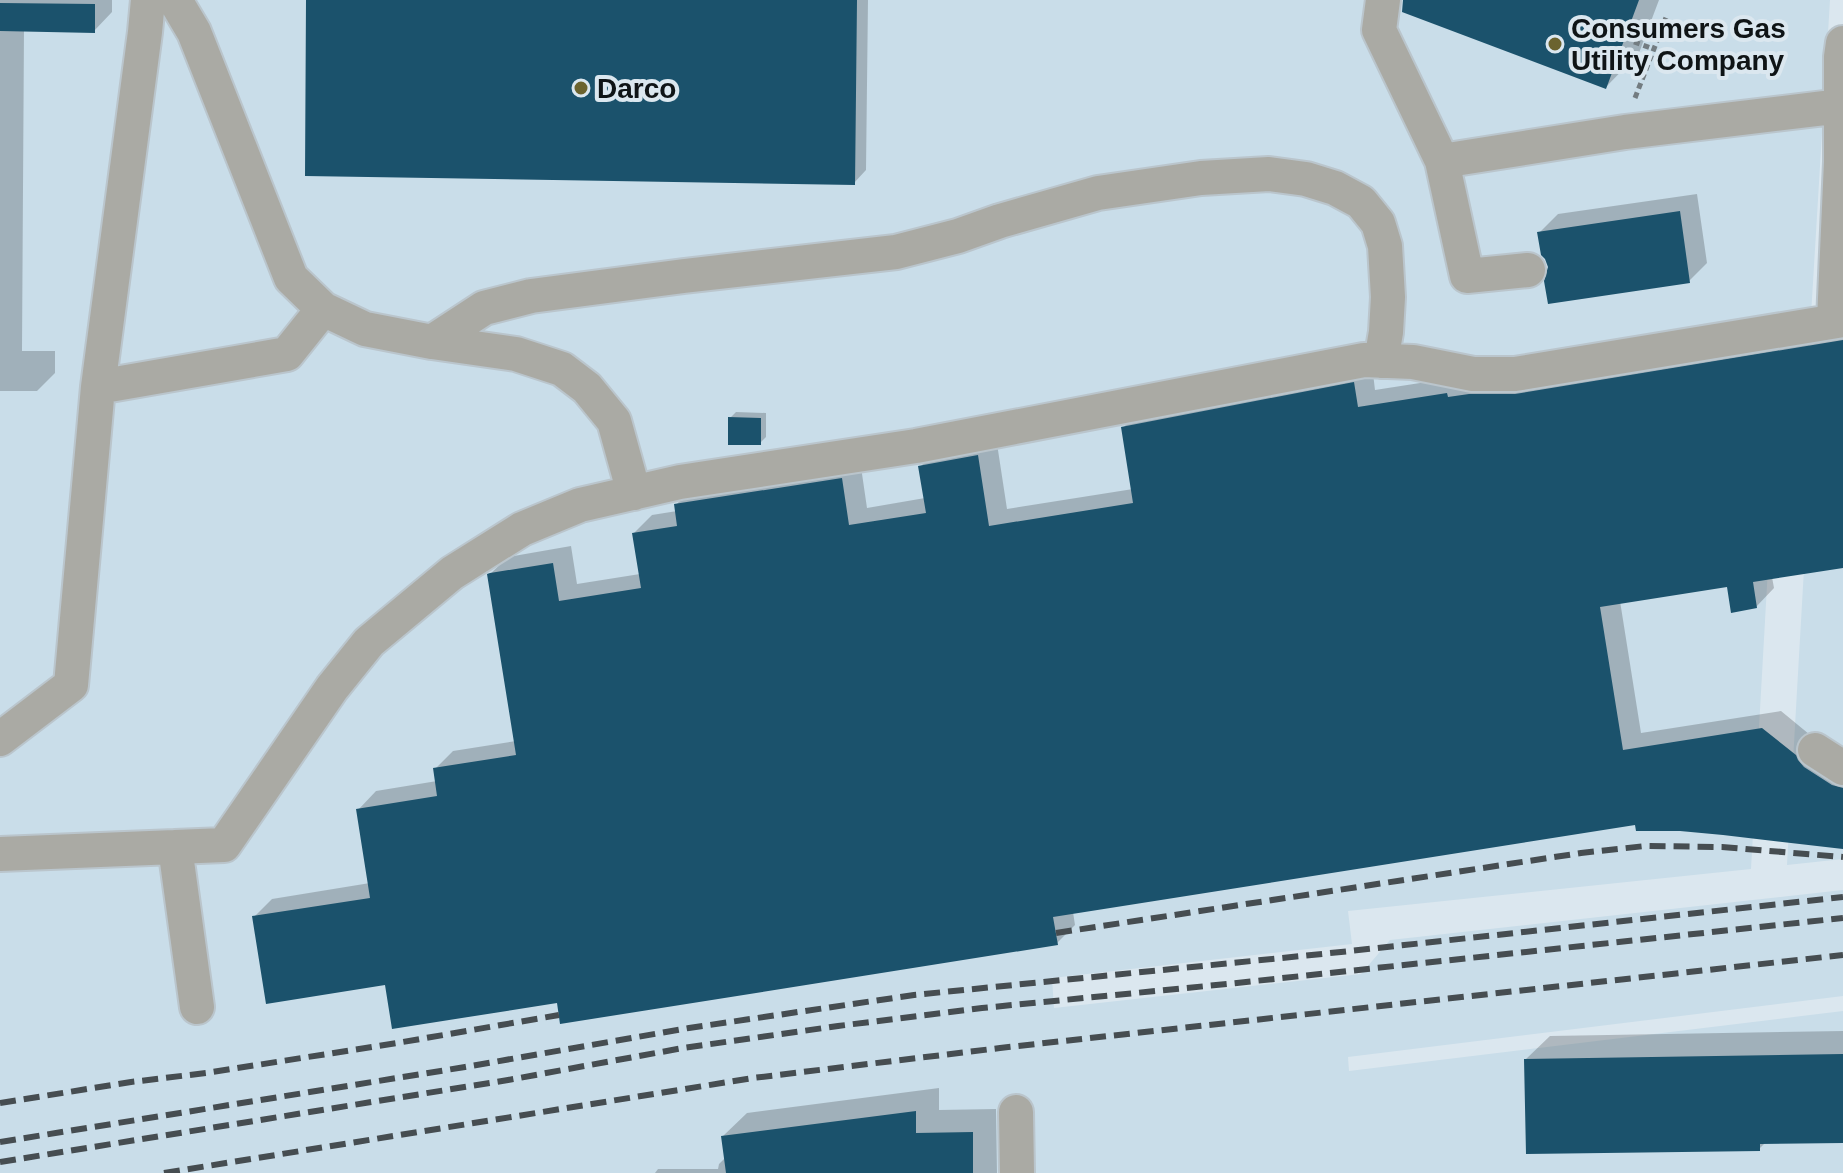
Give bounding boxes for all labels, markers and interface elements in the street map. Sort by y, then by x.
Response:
place label: Consumers Gas Utility Company [1571,13,1786,76]
marker: Consumers Gas Utility Company [1546,35,1564,53]
place label: Darco [597,73,676,104]
marker: Darco [572,79,590,97]

